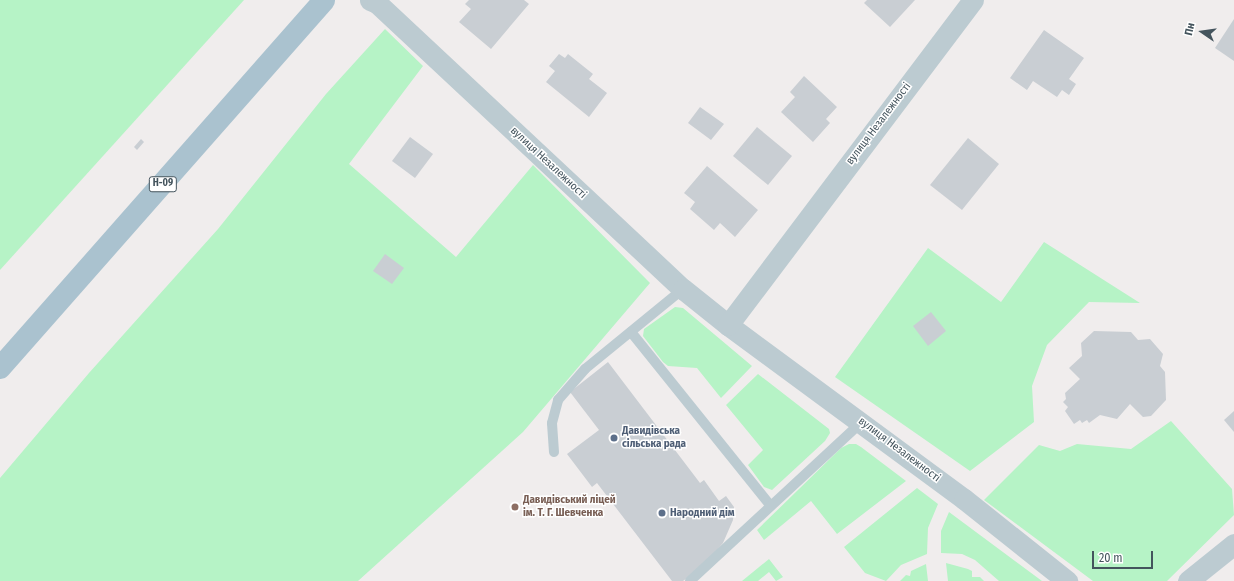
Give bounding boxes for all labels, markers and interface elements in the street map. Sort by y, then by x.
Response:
north arrow [1182,12,1222,52]
text: Пн [1182,22,1198,37]
street label: вулиця Незалежності [844,80,914,168]
street label: вулиця Незалежності [507,124,589,202]
road number: Н-09 [148,176,178,192]
street label: вулиця Незалежності [855,415,943,485]
place label: Давидівська сільська рада [622,425,686,451]
marker: Давидівська сільська рада [609,433,619,443]
place label: Давидівський ліцей ім. Т. Г. Шевченка [523,494,616,520]
marker: Давидівський ліцей ім. Т. Г. Шевченка [510,502,520,512]
place label: Народний дім [670,506,734,520]
marker: Народний дім [657,508,667,518]
scale bar [1094,543,1155,569]
text: 20 m [1099,551,1123,565]

